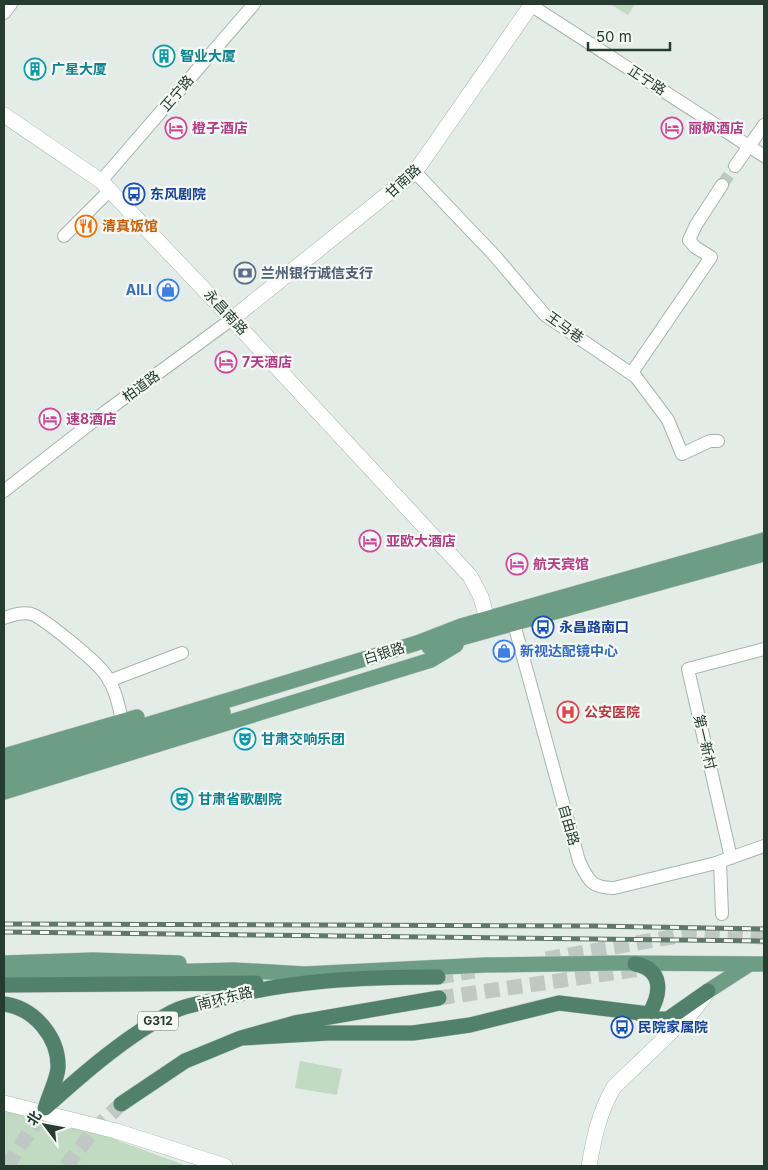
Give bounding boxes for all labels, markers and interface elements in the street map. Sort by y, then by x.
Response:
scale bar [588,20,670,52]
text: 50 m [596,27,632,46]
building icon: 智业大厦 [152,44,176,68]
place label: 智业大厦 [180,47,236,64]
building icon: 广星大厦 [23,57,47,81]
place label: 广星大厦 [51,60,107,77]
street label: 正宁路 [625,61,670,98]
street label: 正宁路 [156,71,197,114]
hotel icon: 橙子酒店 [164,116,188,140]
hotel icon: 丽枫酒店 [660,116,684,140]
place label: 橙子酒店 [192,119,248,136]
place label: 丽枫酒店 [688,119,744,136]
street label: 甘南路 [382,160,424,201]
bus stop icon: 东风剧院 [122,182,146,206]
place label: 东风剧院 [150,185,206,202]
restaurant icon: 清真饭馆 [74,214,98,238]
place label: 清真饭馆 [102,217,158,234]
bank icon: 兰州银行诚信支行 [233,261,257,285]
place label: 兰州银行诚信支行 [261,264,373,281]
shop icon: AILI [156,278,180,302]
place label: AILI [126,281,152,298]
street label: 永昌南路 [201,285,252,338]
street label: 王马巷 [543,307,587,346]
hotel icon: 7天酒店 [214,350,238,374]
place label: 7天酒店 [242,353,292,370]
street label: 柏道路 [119,366,163,405]
hotel icon: 速8酒店 [38,407,62,431]
place label: 速8酒店 [66,410,117,427]
hotel icon: 亚欧大酒店 [358,529,382,553]
place label: 亚欧大酒店 [386,532,456,549]
hotel icon: 航天宾馆 [505,552,529,576]
place label: 航天宾馆 [533,555,589,572]
bus stop icon: 永昌路南口 [531,615,555,639]
place label: 永昌路南口 [559,618,629,635]
street label: 白银路 [361,638,406,667]
shop icon: 新视达配镜中心 [492,639,516,663]
place label: 新视达配镜中心 [520,642,618,659]
hospital icon: 公安医院 [556,700,580,724]
place label: 公安医院 [584,703,640,720]
street label: 第一新村 [691,713,720,771]
theatre icon: 甘肃交响乐团 [233,727,257,751]
place label: 甘肃交响乐团 [261,730,345,747]
theatre icon: 甘肃省歌剧院 [170,787,194,811]
place label: 甘肃省歌剧院 [198,790,282,807]
street label: 自由路 [556,802,583,847]
street label: 南环东路 [196,982,254,1013]
road number: G312 [138,1011,178,1030]
bus stop icon: 民院家属院 [610,1015,634,1039]
place label: 民院家属院 [638,1018,708,1035]
north arrow [20,1100,70,1150]
text: 北 [23,1107,44,1128]

